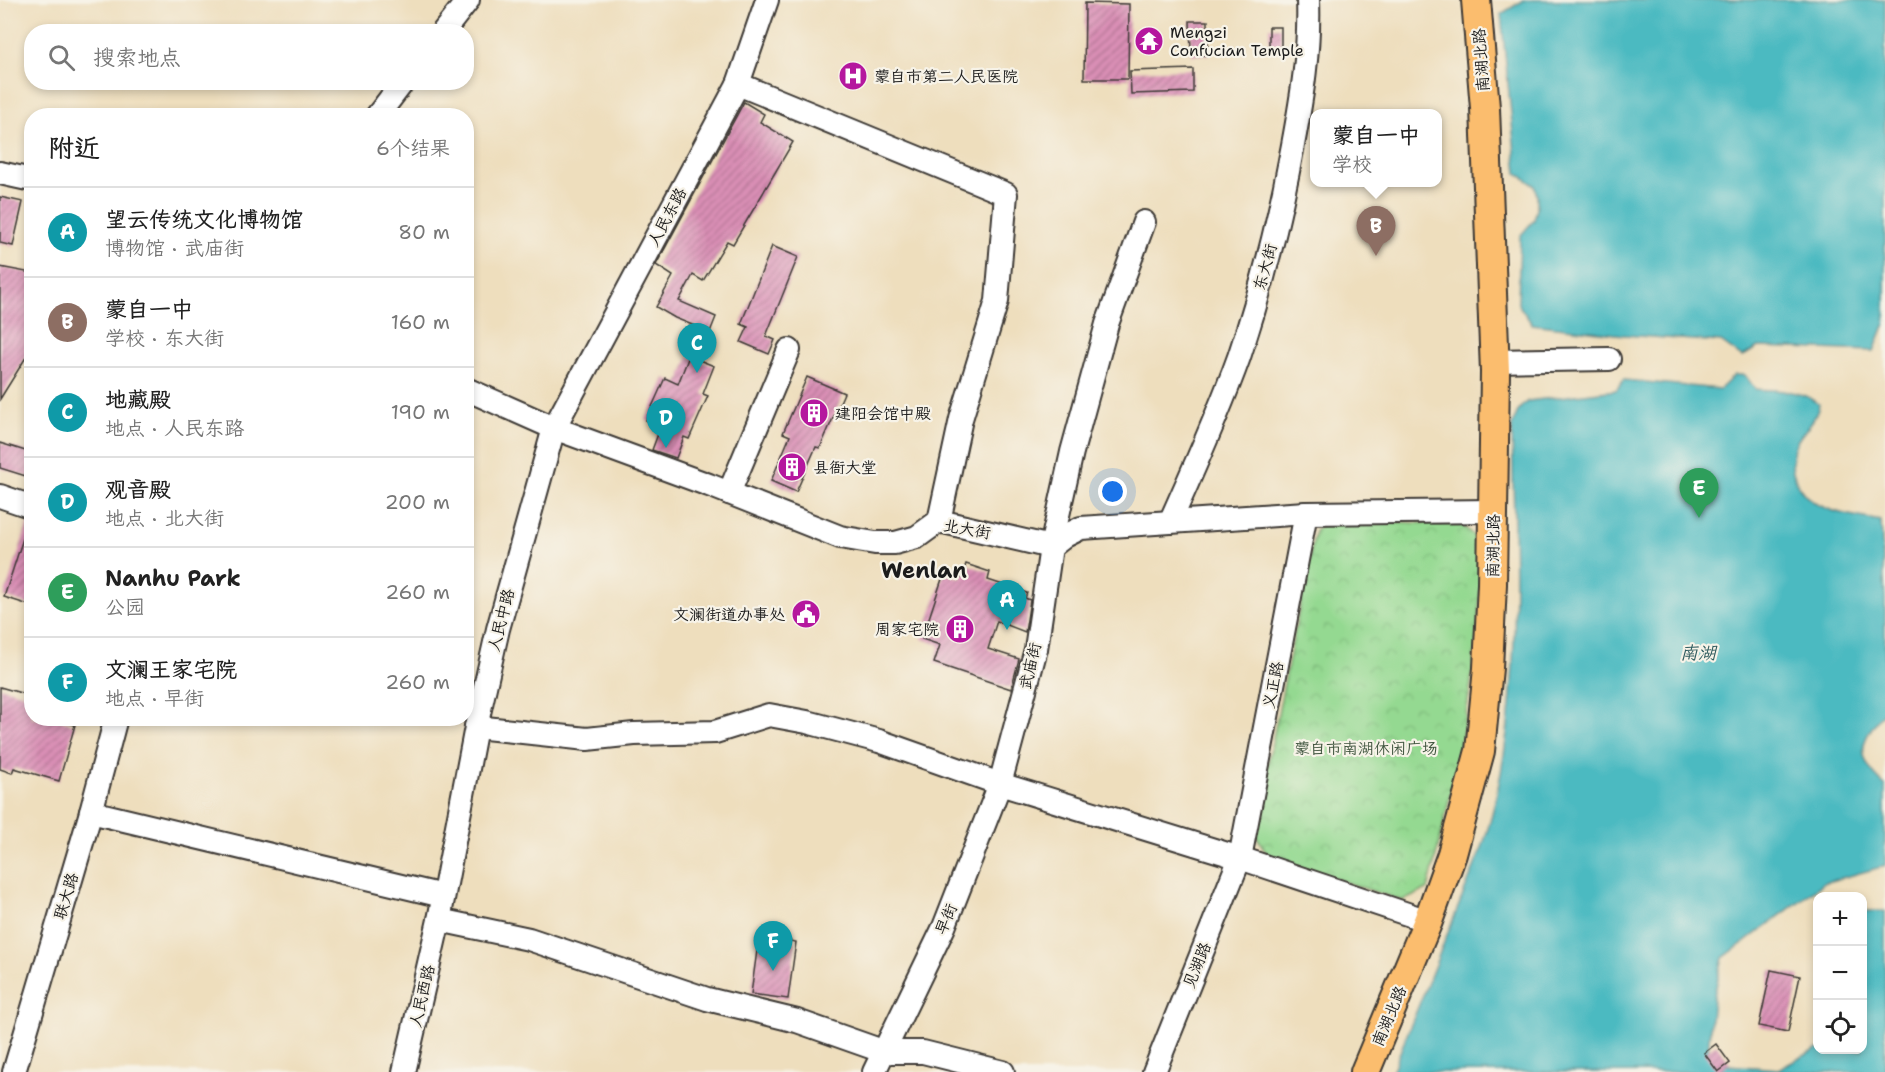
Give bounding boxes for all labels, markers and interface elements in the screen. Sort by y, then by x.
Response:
place label: Mengzi Confucian Temple [1170,22,1304,61]
search box [24,24,474,90]
temple icon: Mengzi Confucian Temple [1133,25,1165,57]
street label: 南湖北路 [1468,27,1494,93]
icon: search [45,41,78,74]
text: 搜索地点 [93,43,181,72]
hospital icon: 蒙自市第二人民医院 [837,60,869,92]
place label: 蒙自市第二人民医院 [874,66,1018,87]
popup [1310,109,1442,187]
text: 蒙自一中 [1332,121,1420,150]
text: 附近 [48,130,100,165]
text: 6个结果 [376,135,450,161]
text: 学校 [1332,151,1372,177]
street label: 人民东路 [643,184,691,250]
text: 望云传统文化博物馆 [105,205,303,234]
pin: B [1356,206,1396,256]
text: A [60,219,75,245]
text: 80 m [398,219,450,245]
text: 博物馆 · 武庙街 [105,235,244,261]
street label: 东大街 [1249,241,1281,293]
text: 蒙自一中 [105,295,193,324]
text: B [61,309,74,335]
text: 160 m [391,309,450,335]
pin: C [678,324,716,373]
text: 学校 · 东大街 [105,325,224,351]
text: 地藏殿 [105,385,171,414]
building icon: 建阳会馆中殿 [798,397,830,429]
pin: D [646,398,686,448]
text: C [61,399,74,425]
text: 190 m [391,399,450,425]
place label: 建阳会馆中殿 [835,403,931,424]
text: 地点 · 人民东路 [105,415,244,441]
building icon: 县衙大堂 [776,451,808,483]
place label: 县衙大堂 [813,457,877,478]
pin: E [1680,468,1718,518]
text: 观音殿 [105,475,171,504]
your location [1098,477,1127,506]
text: D [60,489,75,515]
text: 200 m [385,489,450,515]
text: 地点 · 北大街 [105,505,224,531]
street label: 北大街 [942,514,992,544]
street label: 南湖北路 [1482,514,1504,578]
district label: Wenlan [881,556,967,585]
text: Nanhu Park [105,564,241,593]
text: E [61,579,74,605]
text: 260 m [385,579,450,605]
pin: A [988,580,1026,630]
street label: 人民中路 [483,586,519,654]
text: 公园 [105,594,145,620]
public building icon: 文澜街道办事处 [790,598,822,630]
place label: 文澜街道办事处 [673,604,786,625]
building icon: 周家宅院 [944,613,976,645]
place label: 周家宅院 [875,619,939,640]
street label: 武庙街 [1014,640,1046,692]
water label: 南湖 [1680,641,1718,665]
text: 文澜王家宅院 [105,655,237,684]
street label: 义正路 [1258,659,1288,711]
text: F [62,669,73,695]
text: 260 m [385,669,450,695]
text: 地点 · 早街 [105,685,204,711]
park label: 蒙自市南湖休闲广场 [1294,738,1438,759]
street label: 联大路 [49,870,83,922]
map controls [1813,892,1867,1054]
button: + [1813,892,1867,946]
street label: 早街 [930,900,962,938]
pin: F [754,922,792,971]
street label: 见湖路 [1178,939,1216,991]
button: − [1813,946,1867,1000]
street label: 人民西路 [405,962,439,1030]
street label: 南湖北路 [1367,982,1411,1050]
button: locate [1813,1000,1867,1054]

